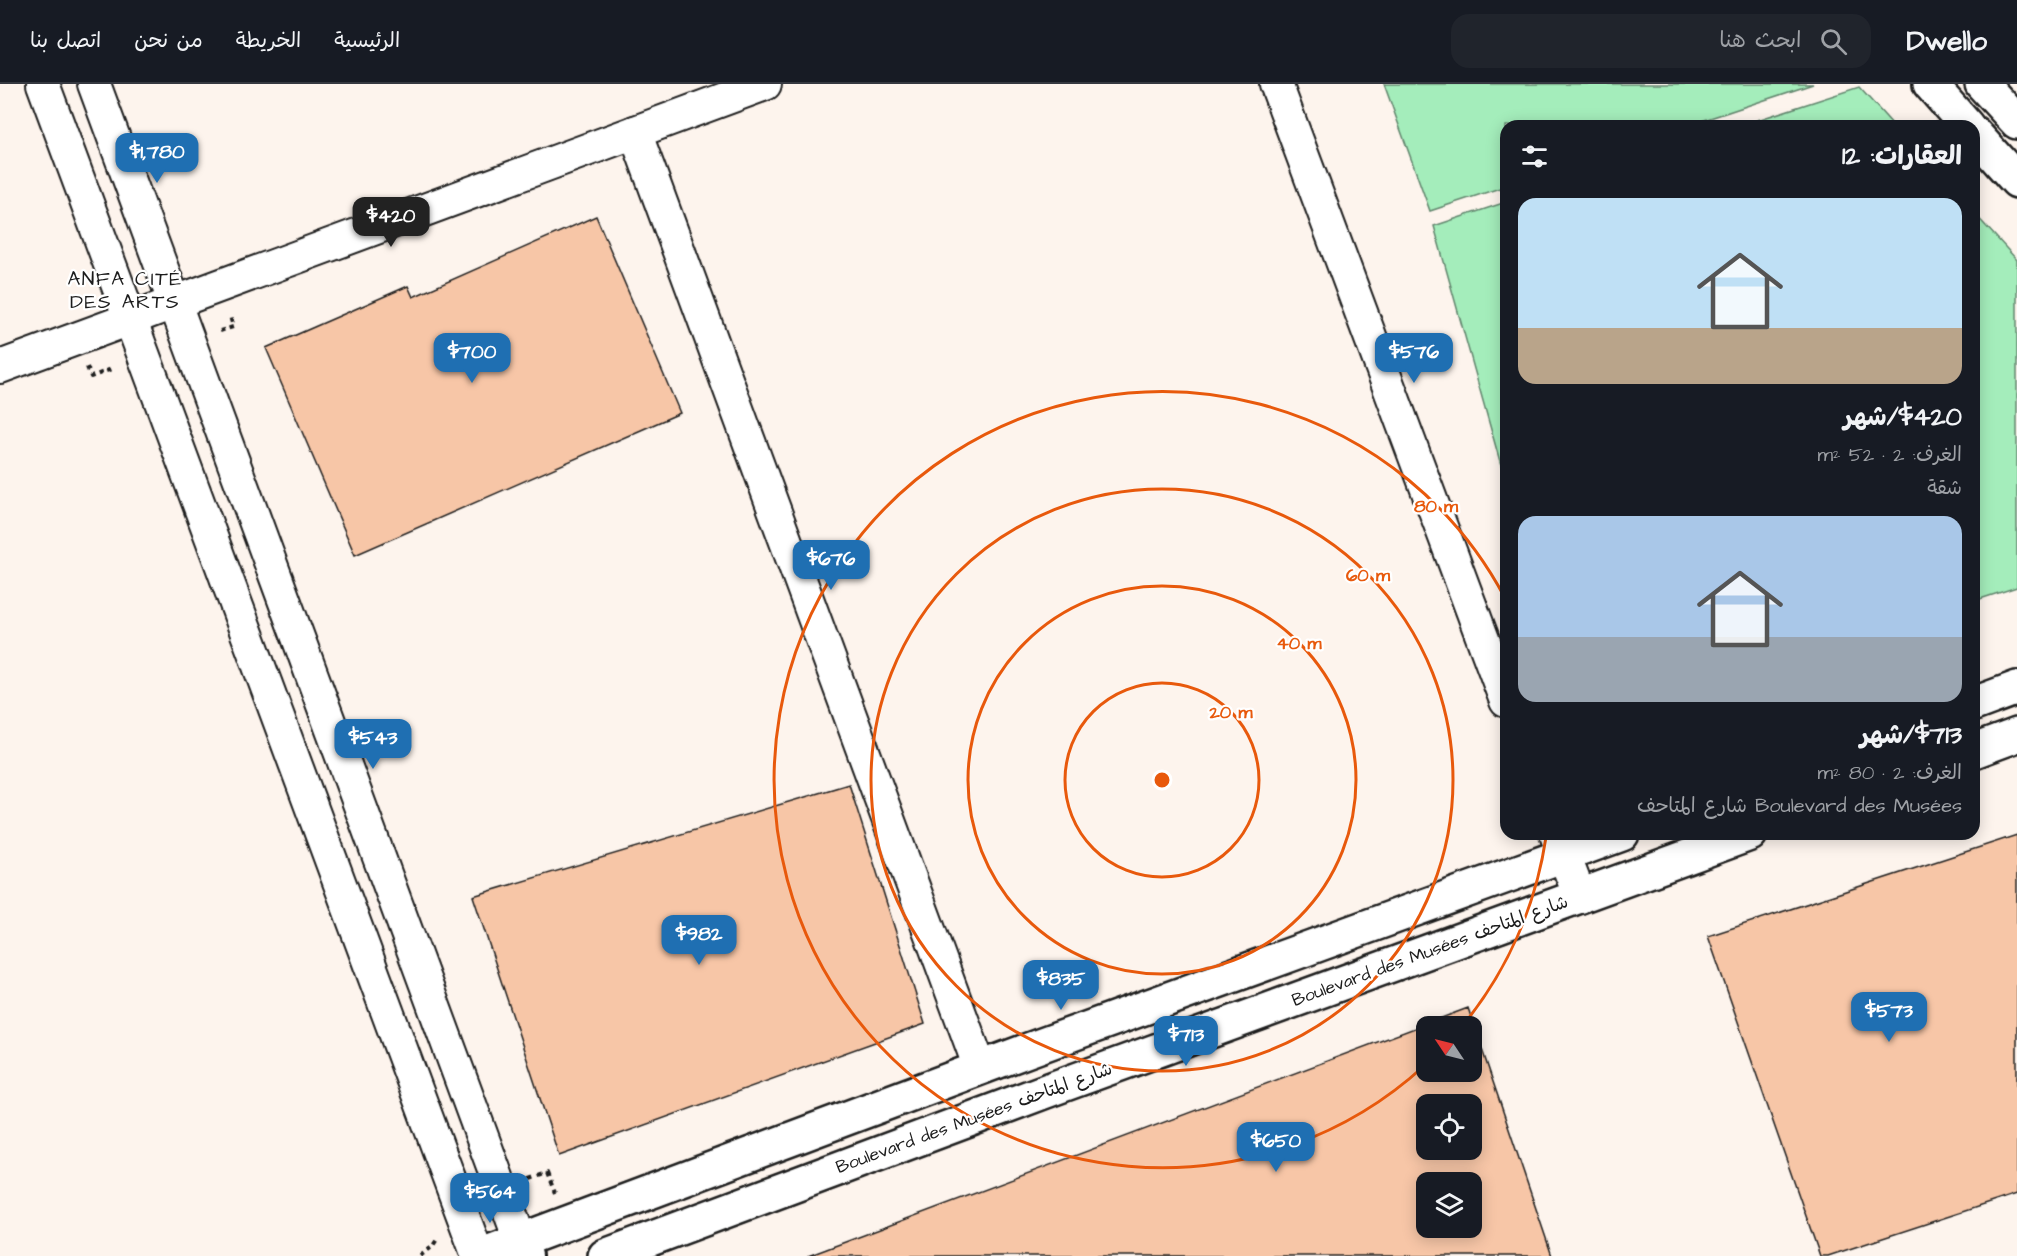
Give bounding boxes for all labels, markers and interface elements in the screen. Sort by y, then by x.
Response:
search box [1451,14,1871,68]
text: Dwello [1907,22,1987,61]
text: ابحث هنا [1719,25,1802,56]
icon: search [1817,25,1850,58]
text: اتصل بنا [30,26,101,55]
text: من نحن [134,26,203,55]
text: الخريطة [236,26,301,55]
text: الرئيسية [334,26,400,55]
pin: $1,780 [108,133,206,184]
text: $1,780 [129,138,185,166]
text: العقارات: 12 [1842,138,1962,174]
icon: filters [1518,140,1551,173]
pin: $420 [355,197,427,248]
text: $420 [367,202,415,230]
icon: home [1686,237,1794,345]
district label: ANFA CITÉ DES ARTS [67,265,183,316]
pin: $700 [436,333,508,384]
pin: $576 [1378,333,1450,384]
text: $700 [448,338,496,366]
text: $576 [1389,338,1439,366]
text: $420/شهر [1843,399,1962,435]
text: الغرف: 2 · 52 m² [1818,441,1962,469]
text: شقة [1927,474,1962,502]
text: 80 m [1414,494,1459,519]
pin: $676 [795,540,867,591]
text: $676 [807,545,855,573]
icon: home [1686,555,1794,663]
text: 60 m [1346,563,1391,588]
text: 40 m [1277,631,1322,656]
text: 20 m [1209,700,1253,725]
text: $713/شهر [1860,717,1962,753]
pin: $543 [337,719,409,770]
text: $543 [348,724,398,752]
text: الغرف: 2 · 80 m² [1818,759,1962,787]
centre of rings [1152,770,1172,790]
text: Boulevard des Musées شارع المتاحف [1637,792,1962,820]
street label: Boulevard des Musées شارع المتاحف [1288,889,1572,1013]
pin: $982 [663,915,735,966]
text: $982 [676,920,722,948]
pin: $835 [1025,960,1097,1011]
text: $835 [1037,965,1085,993]
pin: $573 [1853,992,1925,1043]
text: $573 [1865,997,1913,1025]
pin: $713 [1150,1016,1222,1067]
north arrow [1416,1016,1482,1082]
map controls [1416,1016,1482,1238]
text: $713 [1168,1021,1204,1049]
street label: Boulevard des Musées شارع المتاحف [832,1056,1116,1180]
button: locate [1416,1094,1482,1160]
pin: $650 [1240,1122,1312,1173]
text: $650 [1251,1127,1301,1155]
button: layers [1416,1172,1482,1238]
pin: $564 [454,1173,526,1224]
text: $564 [464,1178,516,1206]

